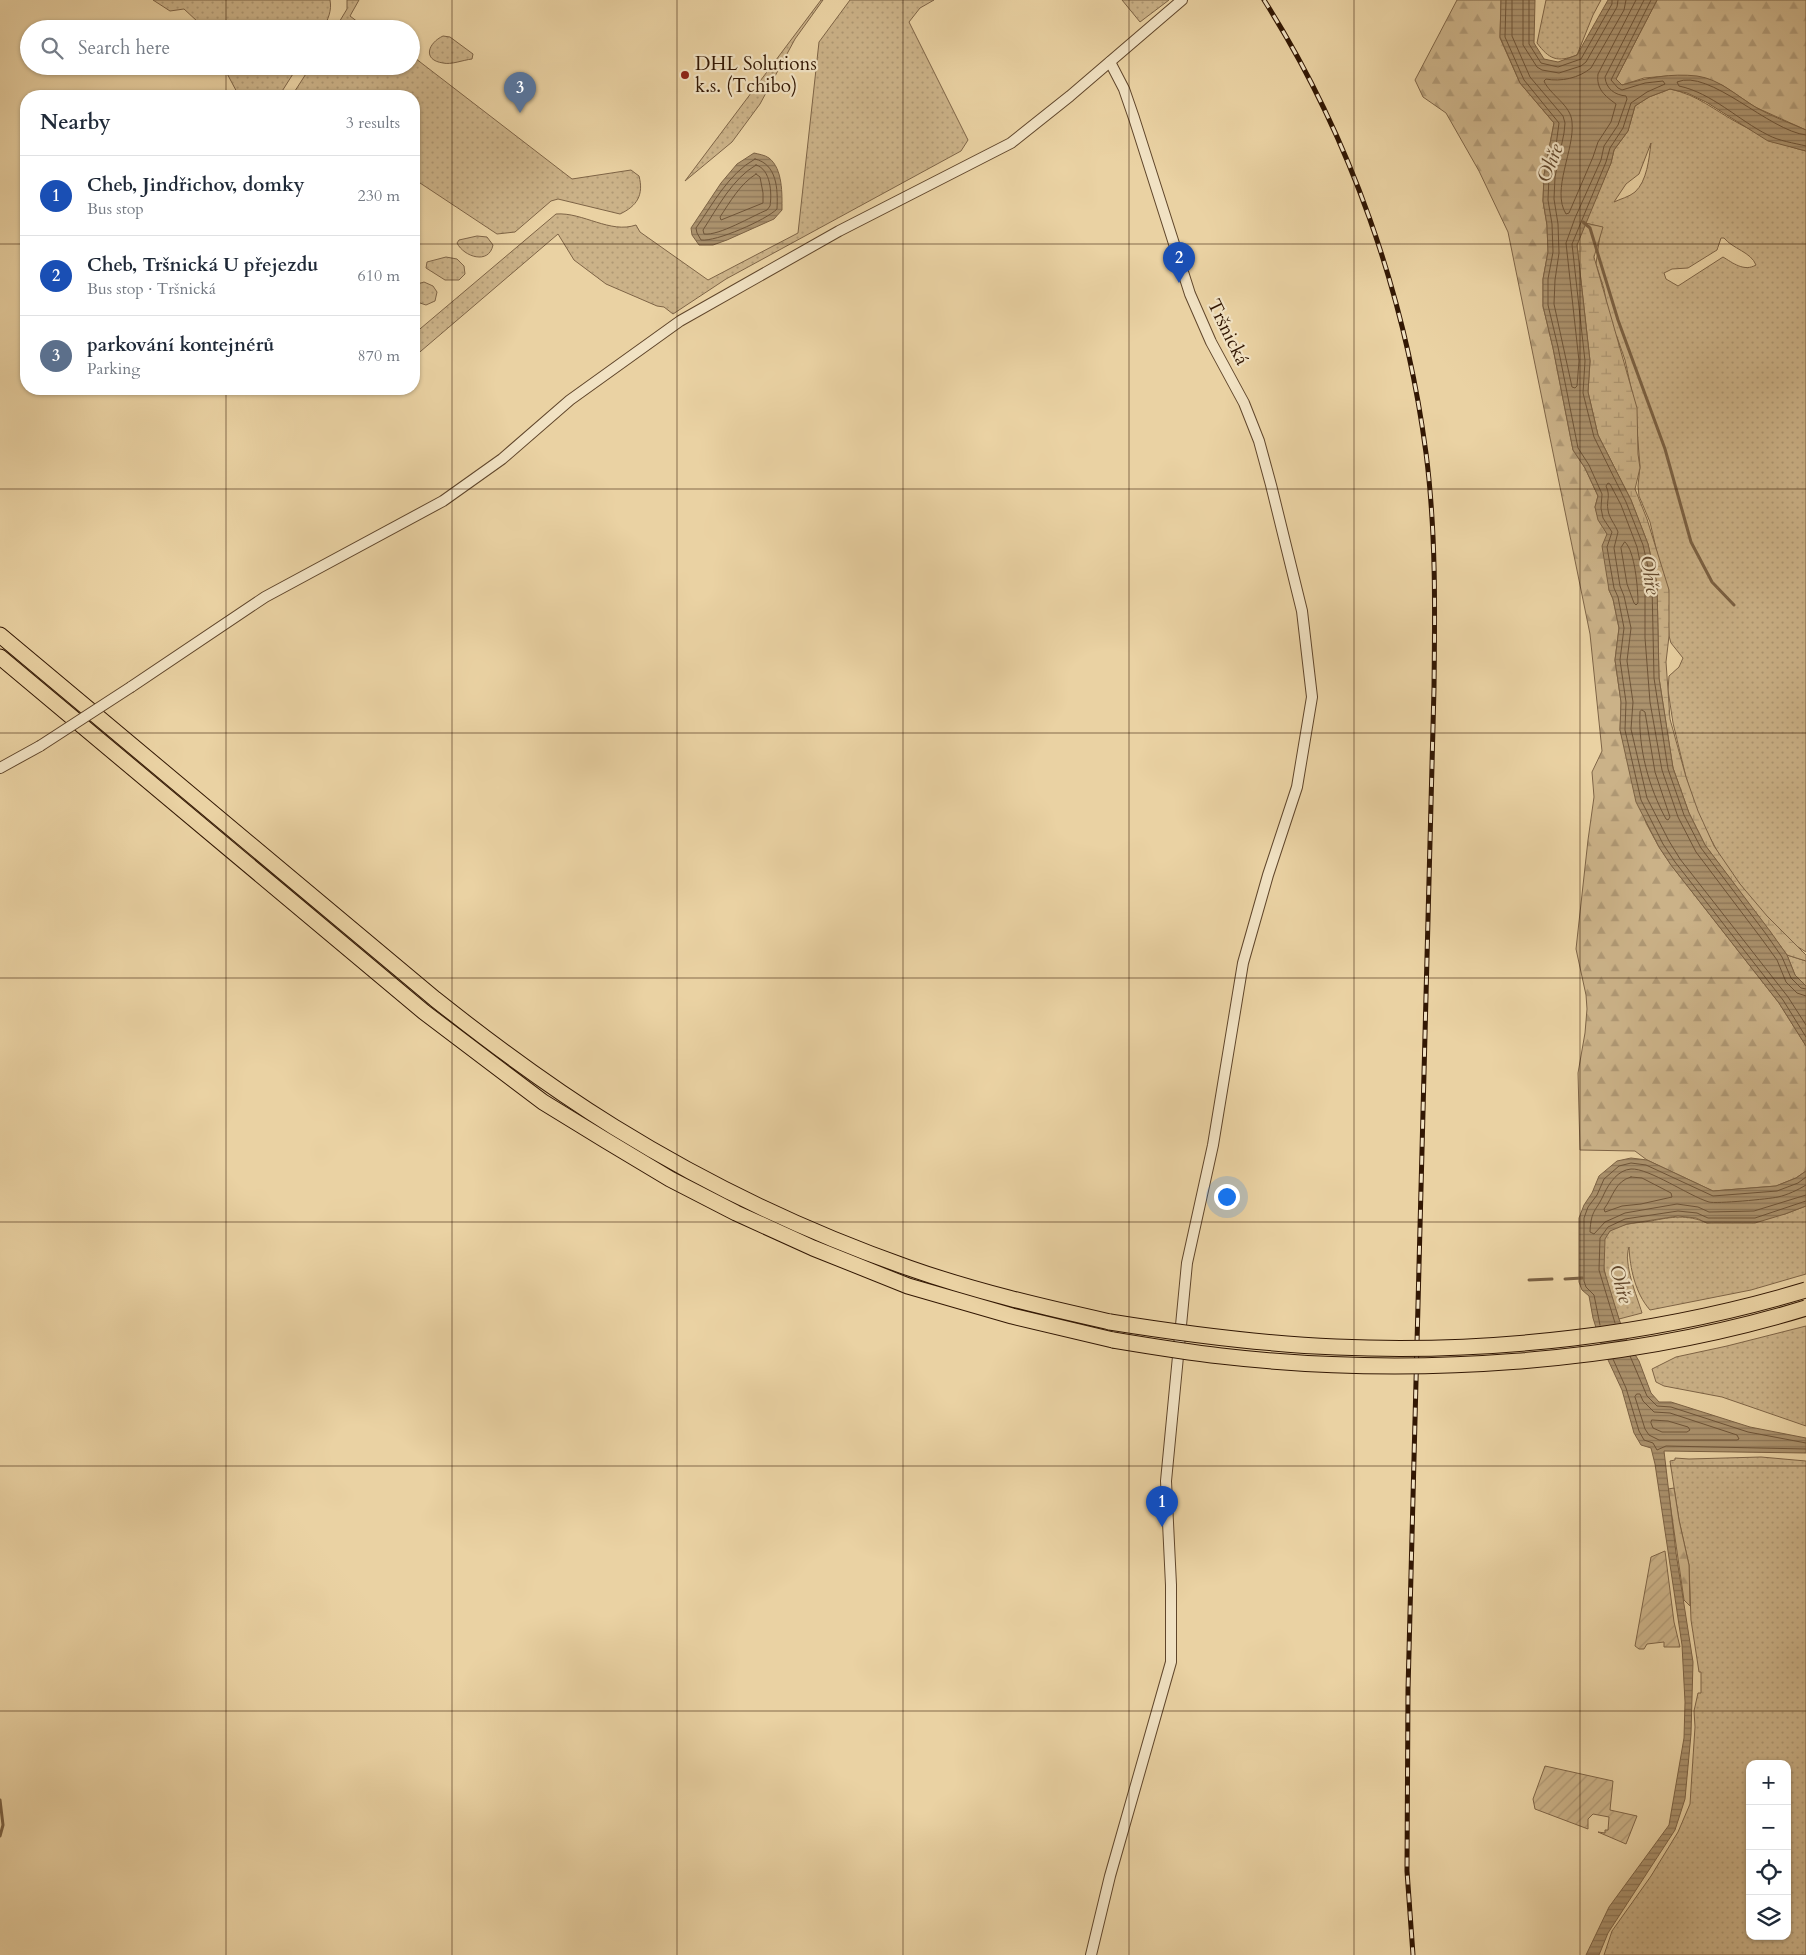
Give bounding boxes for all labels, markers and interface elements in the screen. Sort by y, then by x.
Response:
search box [20,20,420,75]
icon: search [38,34,66,62]
text: Search here [78,35,170,61]
place label: DHL Solutions k.s. (Tchibo) [695,51,817,99]
marker: DHL Solutions k.s. (Tchibo) [679,69,691,81]
pin: 3 [504,72,536,113]
text: Nearby [40,108,111,137]
text: 3 results [346,112,400,134]
water label: Ohře [1530,140,1570,186]
text: Cheb, Jindřichov, domky [87,172,305,198]
text: 1 [52,185,60,207]
text: 230 m [358,185,400,207]
text: Bus stop [87,198,144,220]
pin: 2 [1163,242,1195,283]
text: Cheb, Tršnická U přejezdu [87,252,318,278]
text: 2 [52,265,60,287]
text: 610 m [358,265,400,287]
text: Bus stop · Tršnická [87,278,216,300]
street label: Tršnická [1201,295,1255,369]
text: parkování kontejnérů [87,332,274,358]
text: 3 [52,345,60,367]
text: 870 m [358,345,400,367]
text: Parking [87,358,140,380]
water label: Ohře [1633,553,1667,597]
your location [1214,1184,1240,1210]
water label: Ohře [1603,1261,1639,1307]
pin: 1 [1146,1486,1178,1527]
map controls [1746,1760,1791,1940]
button: + [1746,1760,1791,1805]
button: − [1746,1805,1791,1850]
button: locate [1746,1850,1791,1895]
button: layers [1746,1895,1791,1940]

